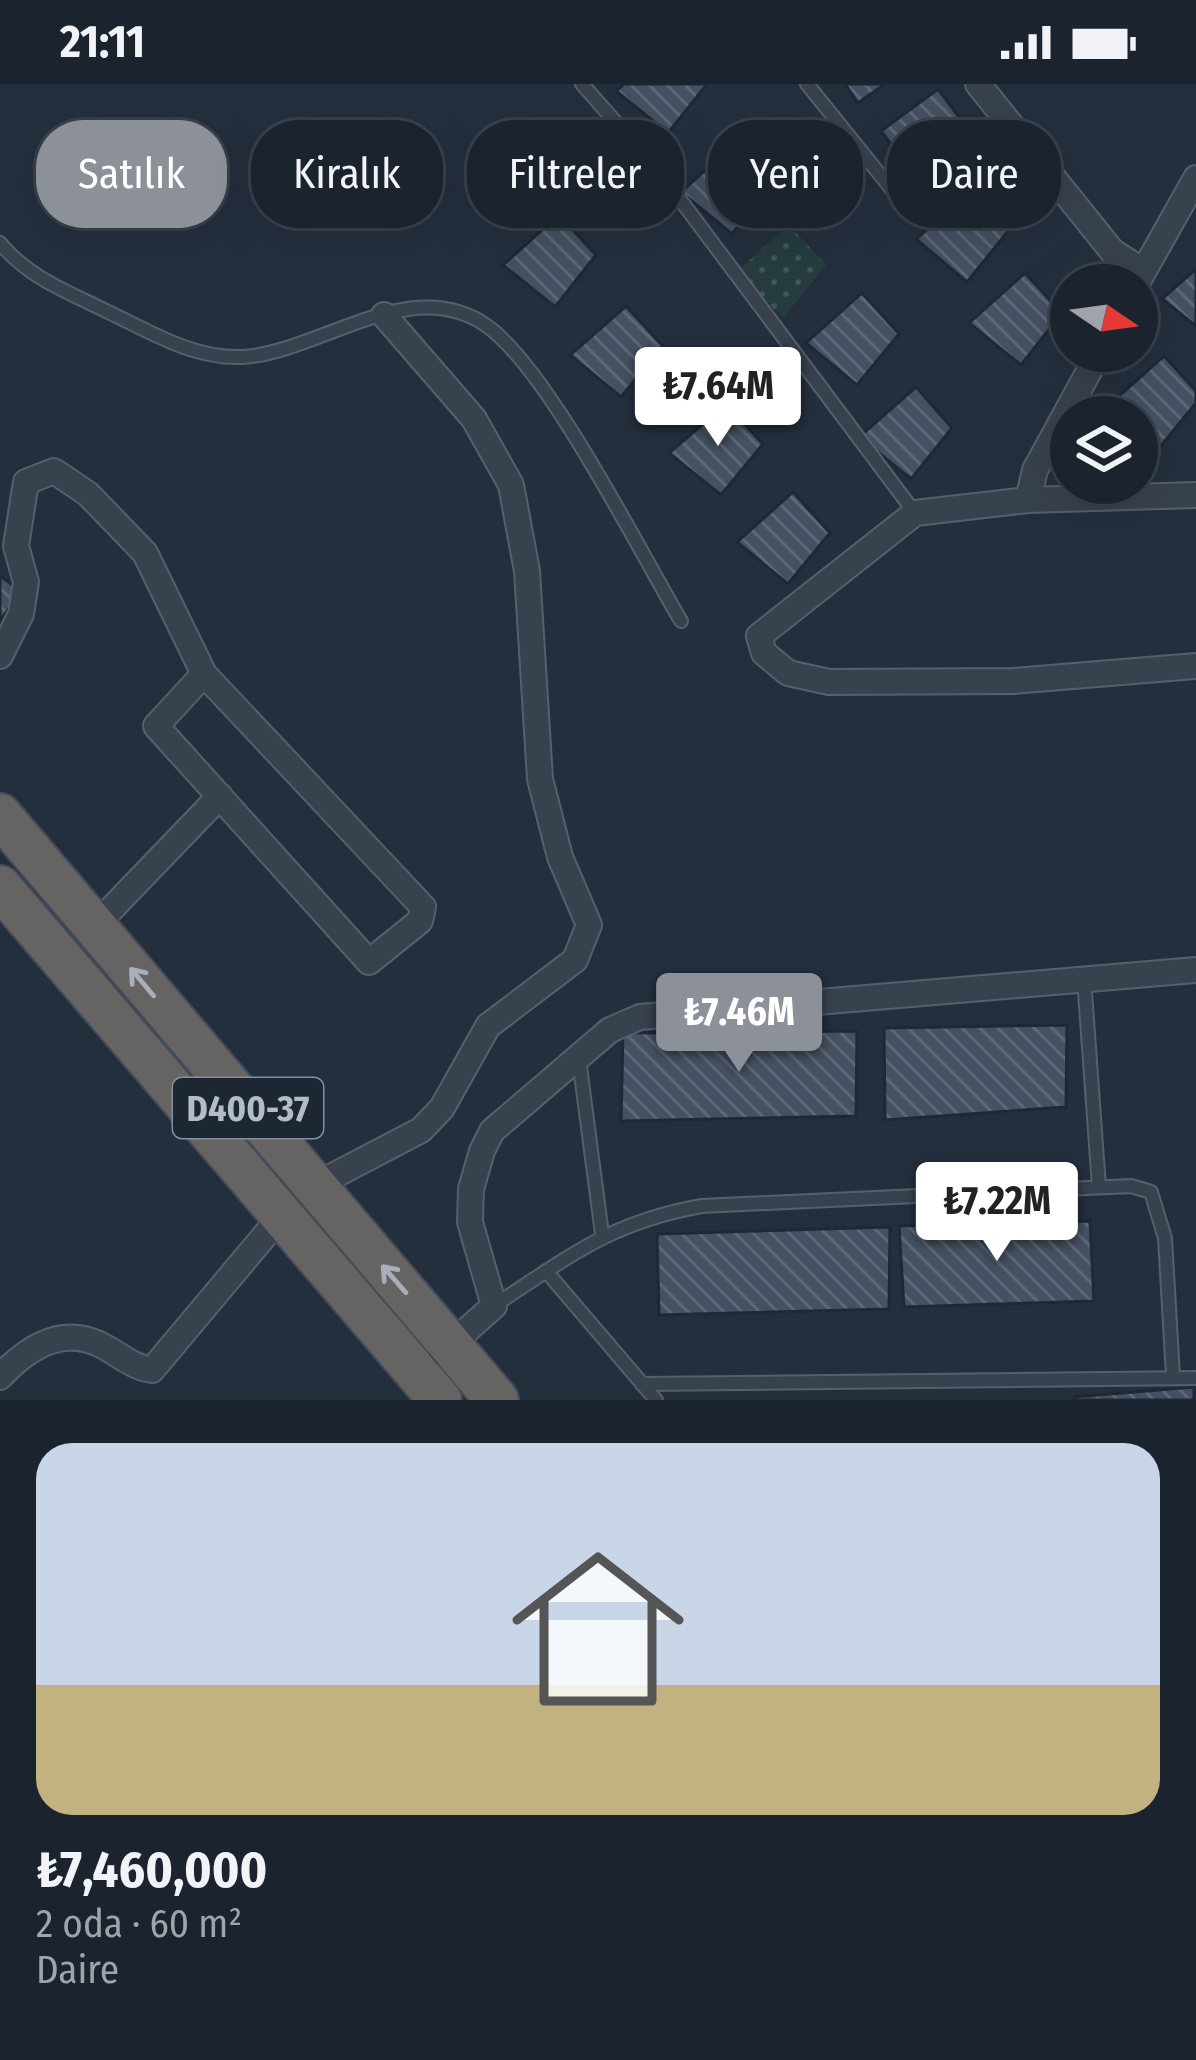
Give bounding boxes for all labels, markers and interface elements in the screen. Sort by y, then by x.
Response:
text: 21:11 [60,15,145,69]
chip: Satılık [36,120,227,228]
chip: Kiralık [251,120,443,228]
chip: Filtreler [467,120,684,228]
chip: Yeni [708,120,863,228]
chip: Daire [887,120,1061,228]
north arrow [1050,264,1158,372]
map controls [1050,264,1158,504]
pin: ₺7.64M [620,347,816,449]
text: ₺7.64M [662,363,774,409]
button: layers [1050,396,1158,504]
one-way arrow [128,967,156,998]
pin: ₺7.46M [641,973,837,1075]
text: ₺7.46M [683,989,795,1035]
road number: D400-37 [173,1078,323,1138]
pin: ₺7.22M [899,1162,1095,1264]
text: ₺7.22M [943,1178,1051,1224]
one-way arrow [381,1264,409,1295]
icon: home [490,1521,706,1737]
text: ₺7,460,000 [36,1839,267,1901]
text: 2 oda · 60 m² [36,1901,242,1947]
text: Daire [36,1947,119,1993]

